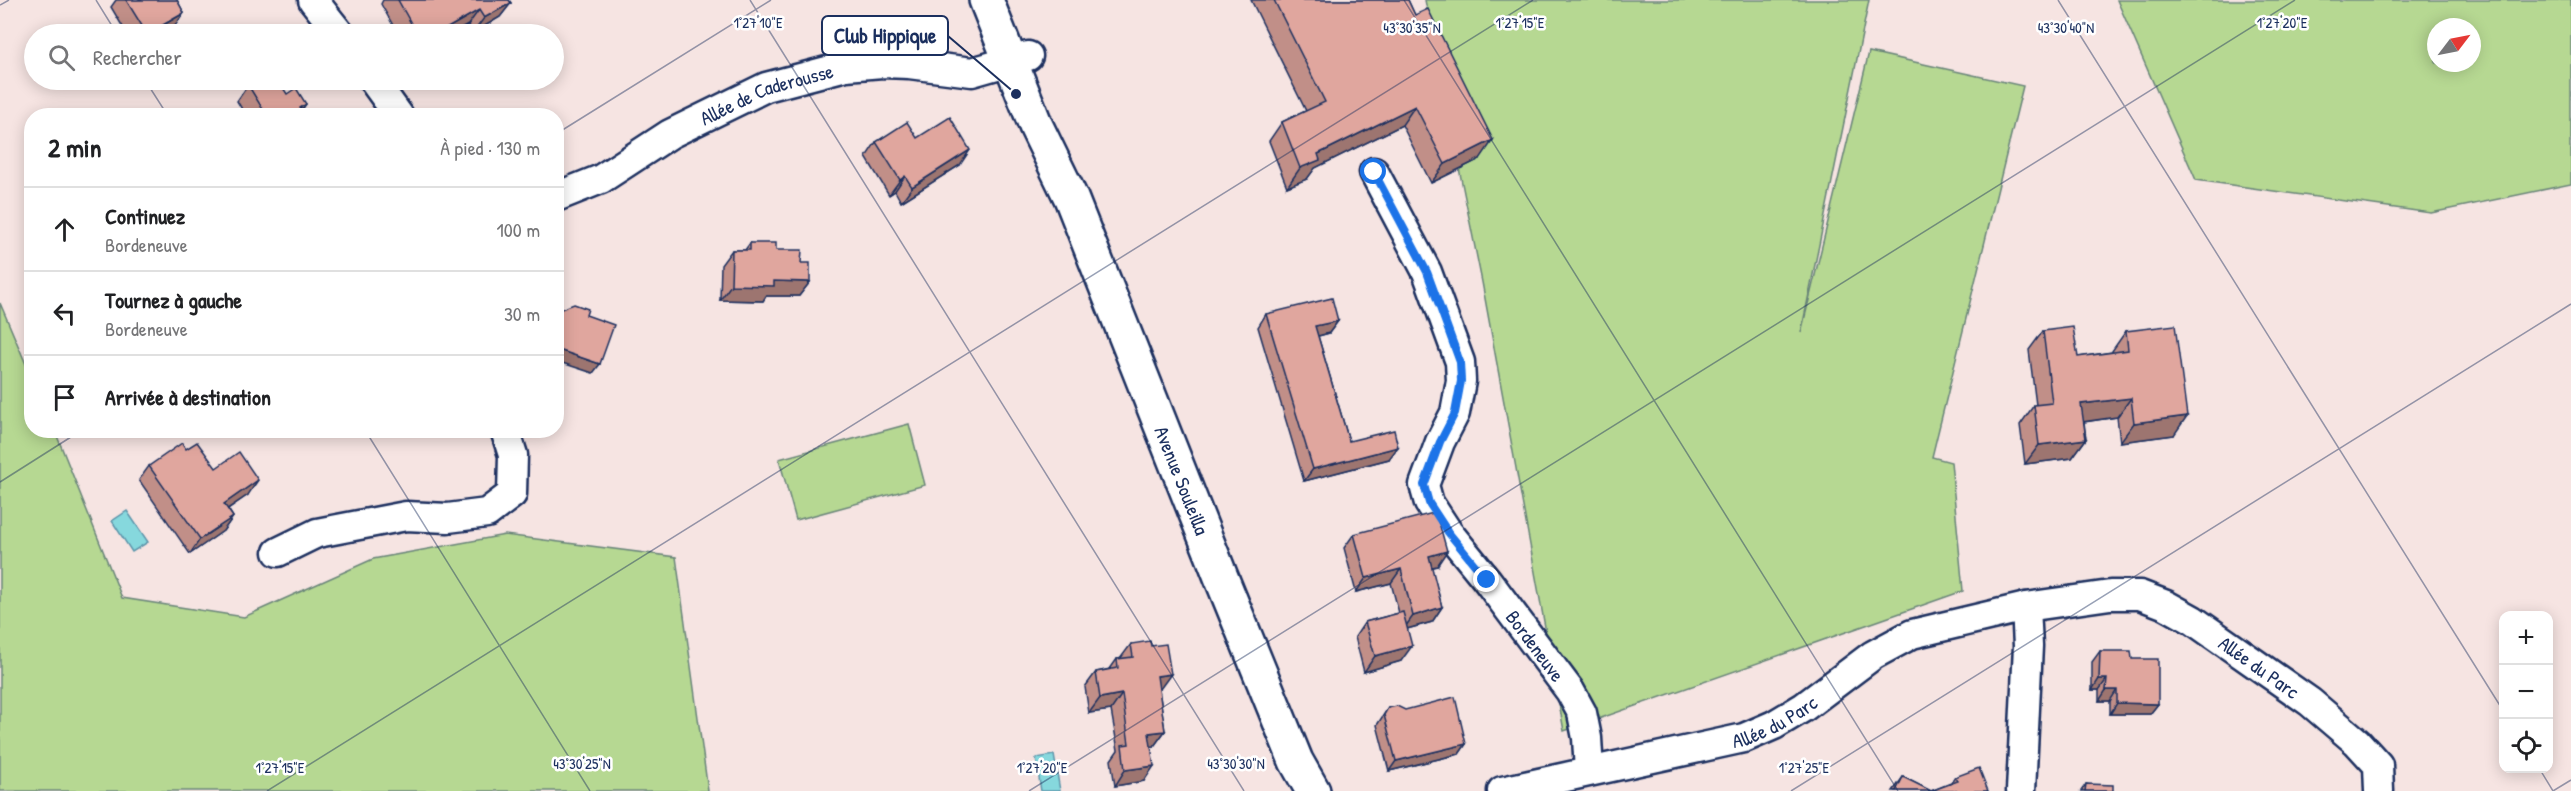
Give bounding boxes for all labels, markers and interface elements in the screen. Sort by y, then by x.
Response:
text: 1°27'10"E [733,12,783,33]
text: 1°27'15"E [1496,12,1545,33]
text: 1°27'20"E [2257,12,2308,33]
callout: Club Hippique [822,16,948,55]
text: 43°30'35"N [1383,17,1441,38]
text: 43°30'40"N [2038,17,2094,38]
north arrow [2427,18,2481,72]
text: Club Hippique [834,21,937,51]
search box [24,24,564,90]
icon: search [45,41,78,74]
text: Rechercher [93,42,182,72]
street label: Allée de Caderousse [695,56,836,131]
text: 2 min [48,130,101,165]
text: À pied · 130 m [440,134,540,161]
route start [1360,158,1386,184]
text: Continuez [105,201,185,231]
icon: ahead [48,213,81,246]
text: 100 m [497,216,540,243]
text: Bordeneuve [105,231,188,258]
text: Tournez à gauche [105,285,242,315]
icon: left [48,297,81,330]
text: 30 m [504,300,540,327]
text: Bordeneuve [105,315,188,342]
icon: arrive [48,381,81,414]
text: Arrivée à destination [105,382,271,412]
street label: Avenue Souleilla [1149,422,1216,539]
route end [1473,566,1499,592]
street label: Bordeneuve [1500,604,1571,687]
map controls [2499,611,2553,773]
button: + [2499,611,2553,665]
street label: Allée du Parc [2214,629,2305,704]
button: − [2499,665,2553,719]
street label: Allée du Parc [1730,688,1822,754]
button: locate [2499,719,2553,773]
text: 43°30'25"N [553,753,611,774]
text: 43°30'30"N [1207,753,1265,774]
text: 1°27'15"E [256,757,305,778]
text: 1°27'20"E [1017,757,1068,778]
text: 1°27'25"E [1779,757,1830,778]

